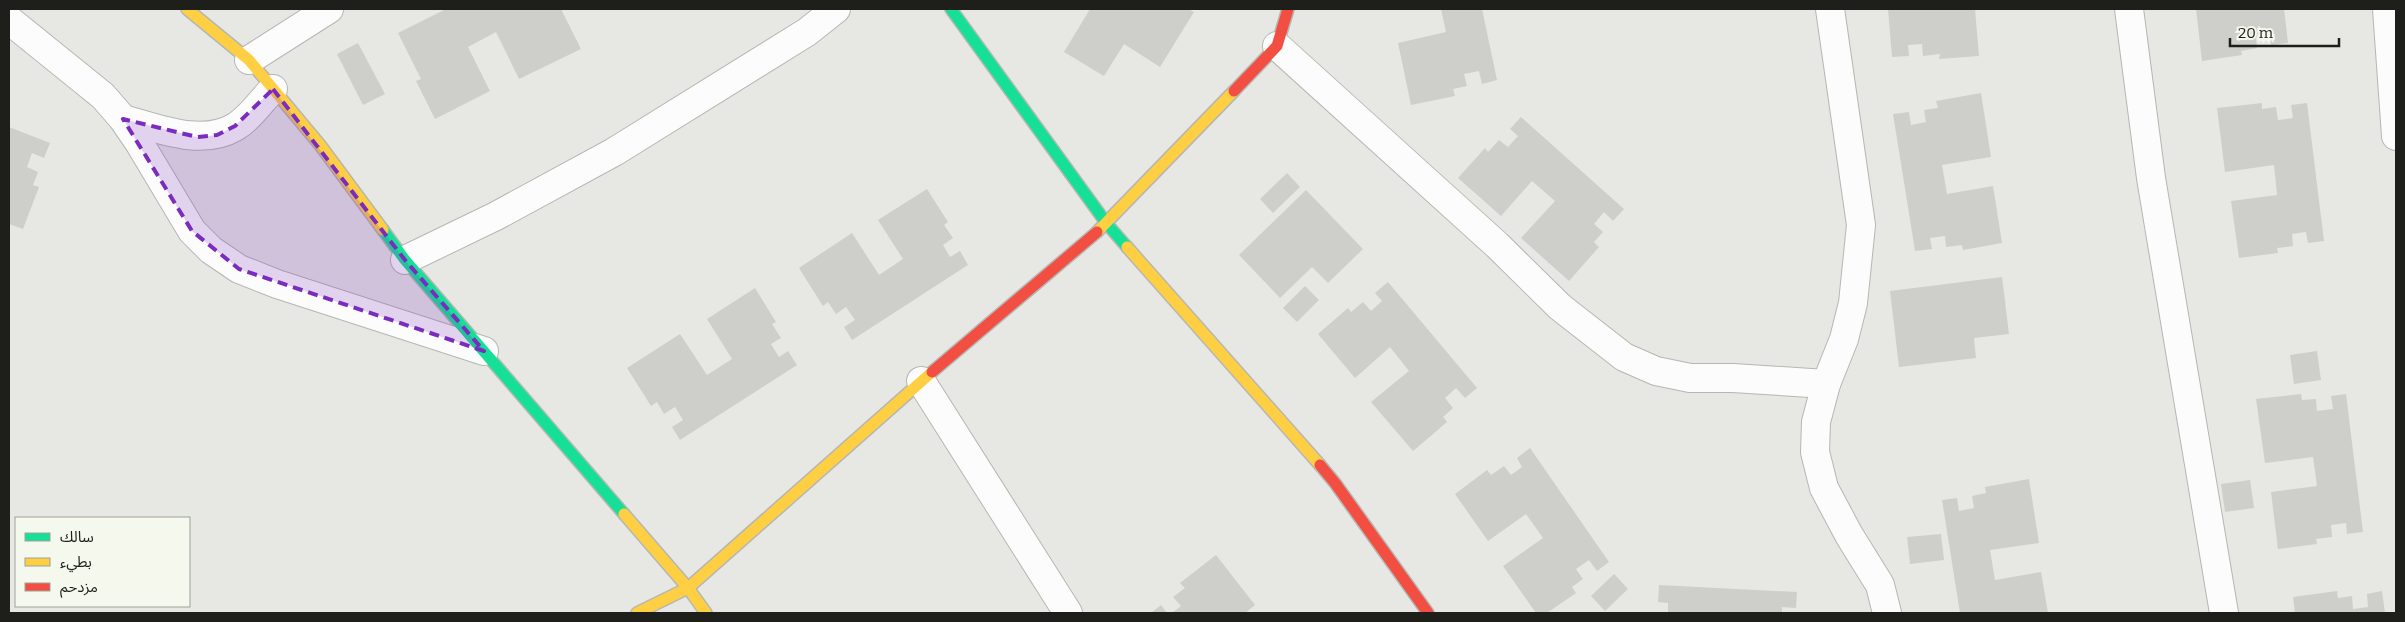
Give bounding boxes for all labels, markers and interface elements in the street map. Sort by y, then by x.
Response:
scale bar [2230,15,2339,47]
text: 20 m [2238,24,2274,42]
legend [15,517,190,607]
text: سالك [60,528,94,546]
text: بطيء [60,553,92,573]
text: مزدحم [60,578,98,598]

